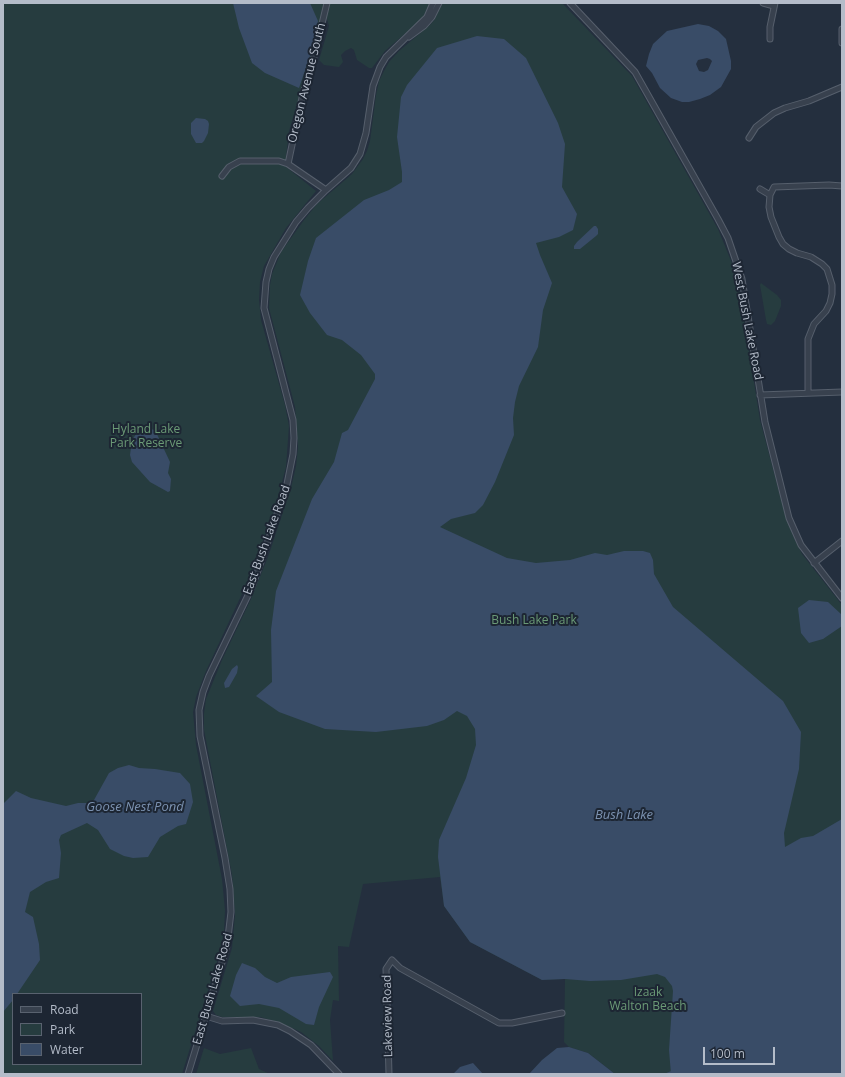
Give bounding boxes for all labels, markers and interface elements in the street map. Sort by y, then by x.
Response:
street label: Oregon Avenue South [285,22,329,144]
street label: West Bush Lake Road [728,261,766,381]
park label: Hyland Lake Park Reserve [110,423,182,451]
street label: East Bush Lake Road [240,483,294,597]
park label: Bush Lake Park [491,614,577,628]
water label: Goose Nest Pond [86,799,184,815]
water label: Bush Lake [595,807,653,823]
street label: East Bush Lake Road [190,932,236,1046]
street label: Lakeview Road [380,974,396,1058]
park label: Izaak Walton Beach [609,986,687,1014]
legend [12,993,142,1065]
text: Road [50,1001,79,1018]
text: Park [50,1021,75,1038]
scale bar [705,1039,777,1065]
text: Water [50,1041,84,1058]
text: 100 m [710,1045,745,1062]

